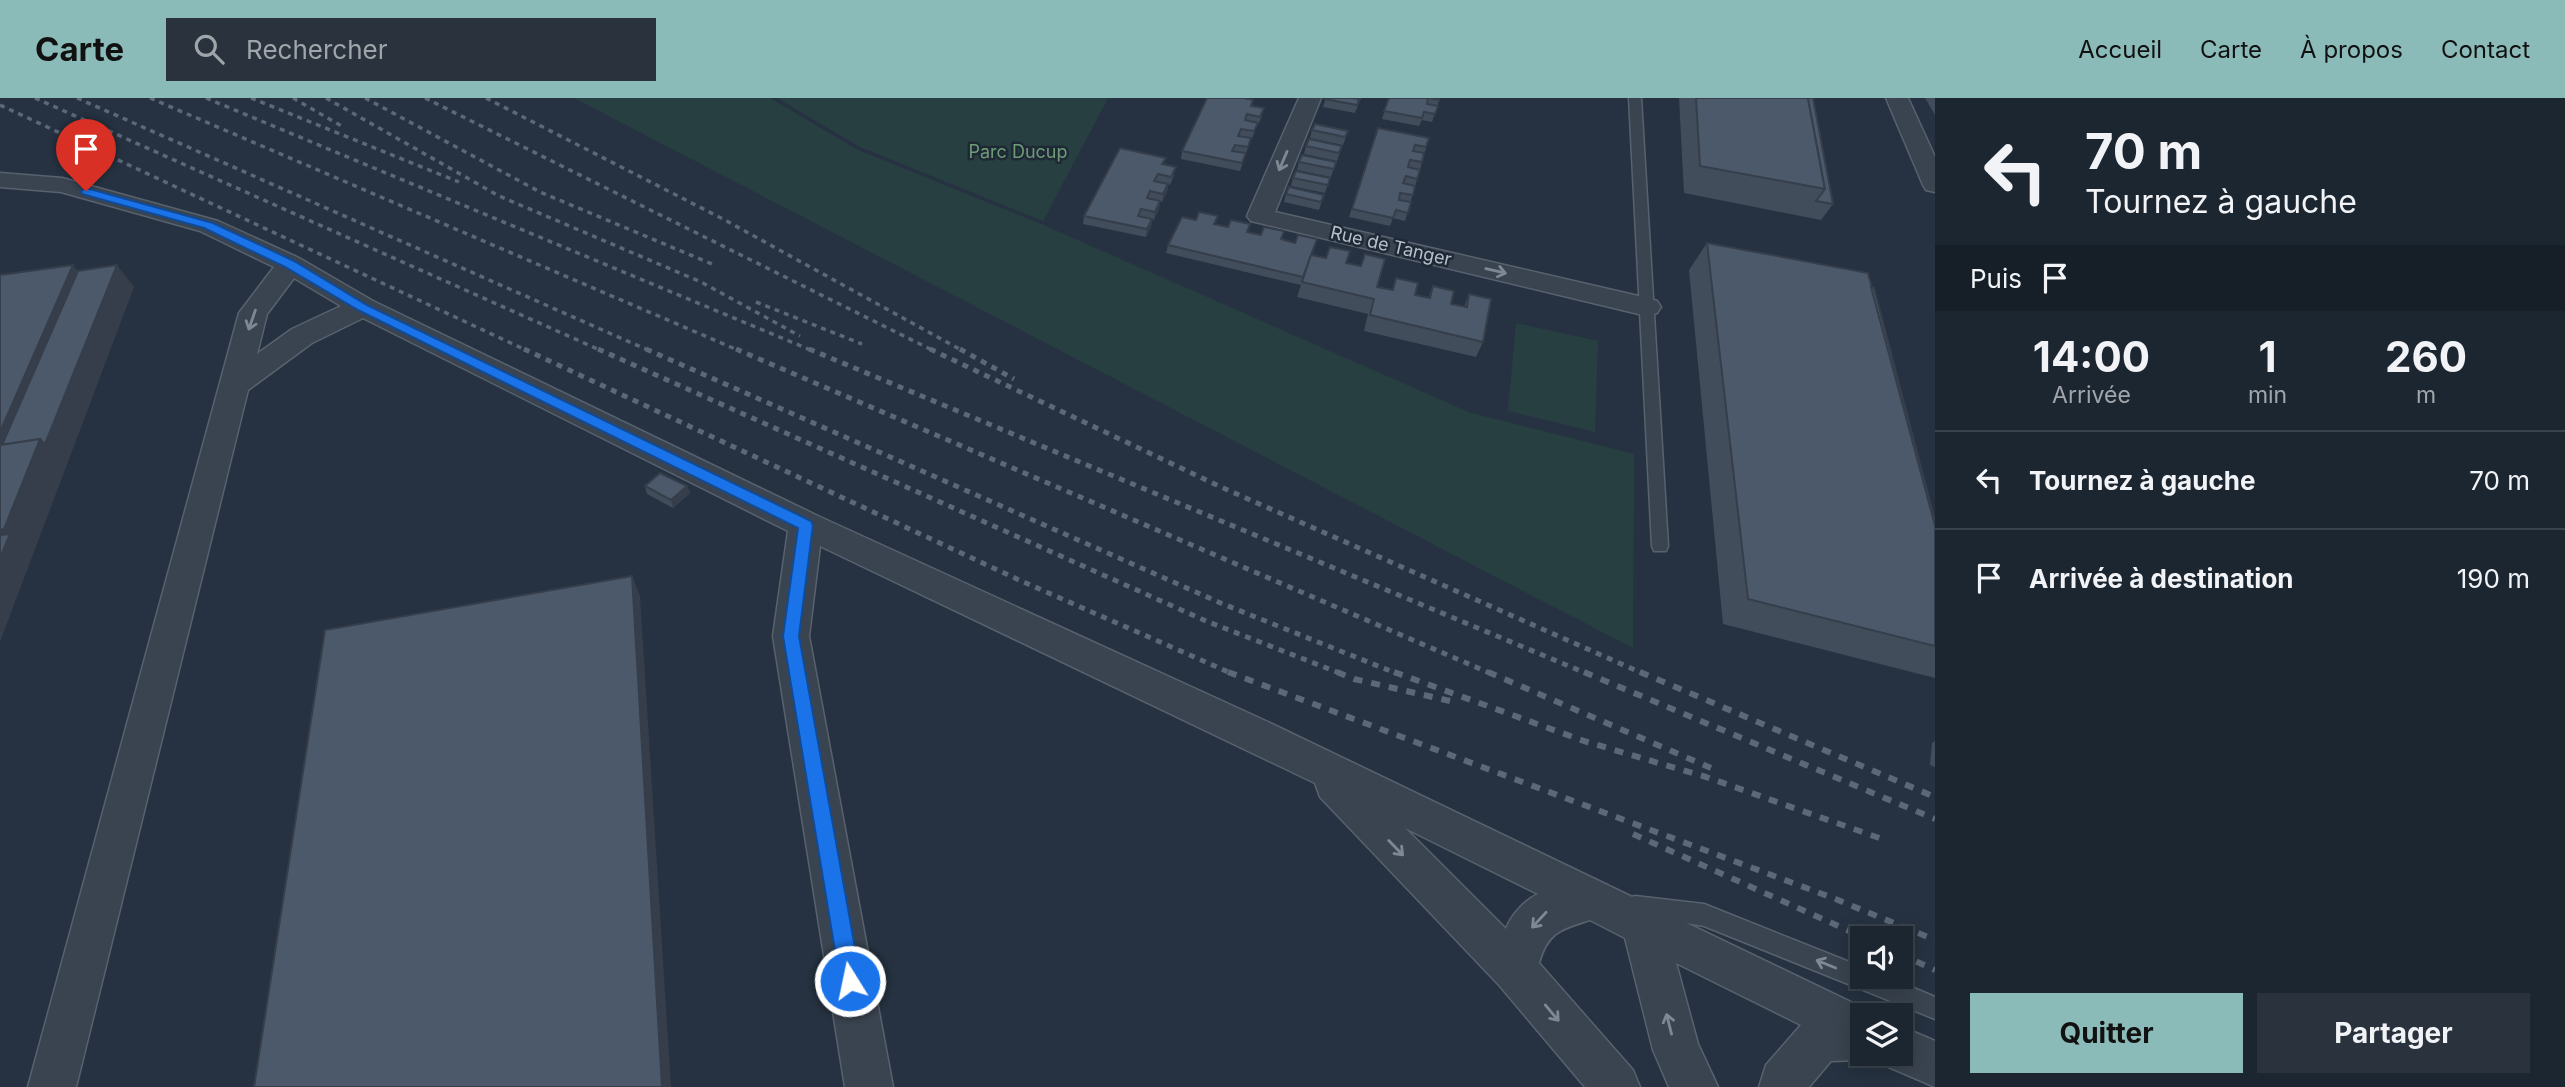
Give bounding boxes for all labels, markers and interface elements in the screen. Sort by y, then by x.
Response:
search box [166,18,656,81]
text: Carte [35,29,124,69]
icon: search [190,30,228,68]
text: Rechercher [246,34,388,65]
text: Accueil [2078,35,2162,64]
text: Carte [2200,35,2262,64]
text: À propos [2300,35,2403,64]
text: Contact [2441,35,2530,64]
pin [56,119,116,191]
text: 70 m [2085,122,2202,181]
icon: left [1970,126,2061,217]
icon: arrive [67,130,105,168]
park label: Parc Ducup [968,141,1068,162]
one-way arrow [1276,150,1289,171]
text: Tournez à gauche [2085,182,2357,221]
street label: Rue de Tanger [1328,221,1454,270]
icon: arrive [2036,259,2074,297]
text: Puis [1970,263,2022,294]
one-way arrow [1484,265,1507,278]
one-way arrow [245,309,257,331]
text: 14:00 [2033,331,2150,382]
text: 1 [2259,331,2277,382]
text: 260 [2385,331,2467,382]
text: Arrivée [2052,381,2131,409]
text: min [2248,381,2287,409]
text: m [2416,381,2436,409]
icon: left [1970,461,2008,499]
text: Tournez à gauche [2029,465,2255,496]
text: 70 m [2469,465,2530,496]
icon: arrive [1970,559,2008,597]
text: Arrivée à destination [2029,563,2294,594]
text: 190 m [2457,563,2530,594]
one-way arrow [1387,839,1404,856]
one-way arrow [1530,911,1547,928]
map controls [1850,926,1913,1066]
button: sound [1850,926,1913,989]
position arrow [813,944,887,1018]
one-way arrow [1816,957,1838,970]
button: Quitter [1970,993,2243,1073]
button: Partager [2257,993,2530,1073]
one-way arrow [1544,1003,1560,1021]
button: layers [1850,1003,1913,1066]
one-way arrow [1662,1013,1675,1035]

